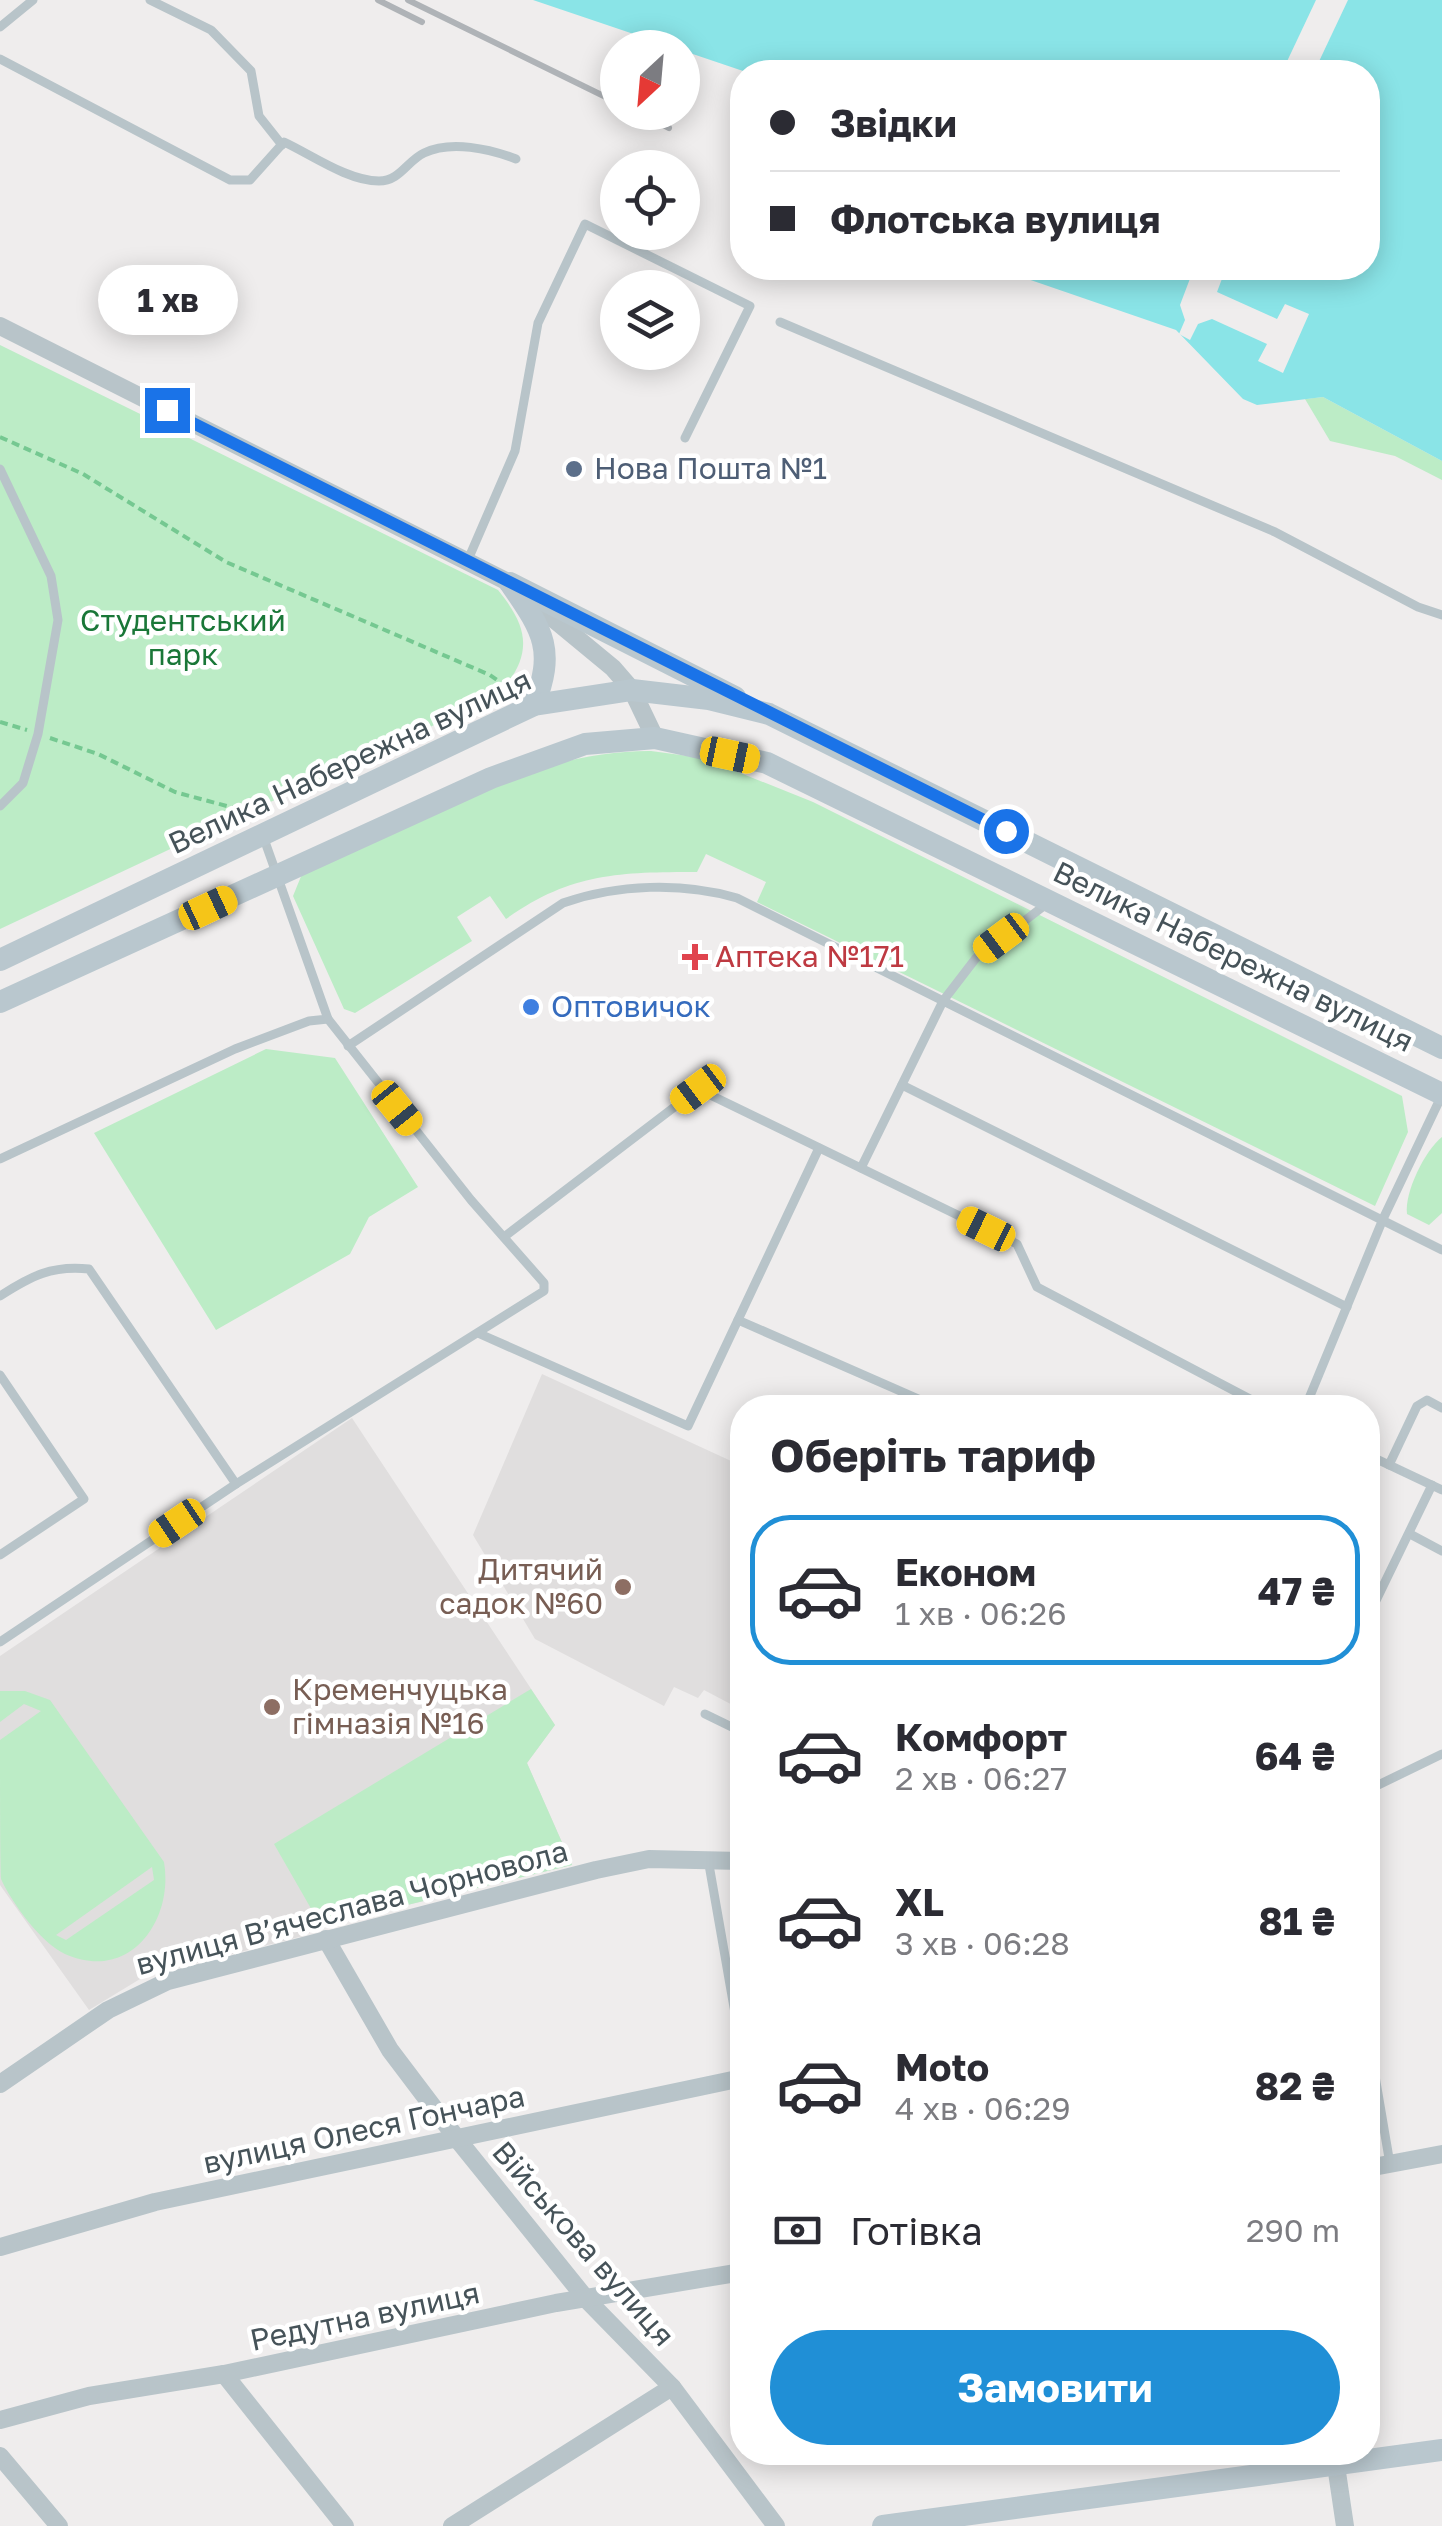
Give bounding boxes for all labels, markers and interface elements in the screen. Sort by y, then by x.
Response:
north arrow [600,30,700,130]
map controls [600,30,700,370]
text: Звідки [830,100,957,145]
button: locate [600,150,700,250]
text: Флотська вулиця [830,196,1161,241]
callout: 1 хв [97,265,237,335]
button: layers [600,270,700,370]
text: 1 хв [137,281,199,319]
route end [145,388,190,433]
place label: Нова Пошта №1 [594,450,827,486]
marker: Нова Пошта №1 [563,458,585,480]
park label: Студентський парк [80,602,286,672]
street label: Велика Набережна вулиця [163,661,537,861]
car [698,734,762,776]
route start [984,809,1029,854]
street label: Велика Набережна вулиця [1048,853,1419,1059]
car [174,882,242,934]
car [968,908,1034,968]
place label: Аптека №171 [715,938,904,974]
marker: Аптека №171 [684,946,706,968]
place label: Оптовичок [551,988,711,1024]
marker: Оптовичок [520,996,542,1018]
car [665,1059,731,1119]
car [366,1075,428,1141]
car [952,1202,1020,1256]
text: Оберіть тариф [770,1428,1096,1482]
car [144,1494,210,1552]
icon: car [775,1545,865,1635]
text: Економ [895,1549,1036,1594]
place label: Дитячий садок №60 [439,1551,603,1621]
text: 47 ₴ [1258,1568,1335,1613]
marker: Дитячий садок №60 [612,1576,634,1598]
text: 1 хв · 06:26 [895,1594,1067,1632]
place label: Кременчуцька гімназія №16 [292,1671,508,1741]
marker: Кременчуцька гімназія №16 [261,1696,283,1718]
icon: car [775,1710,865,1800]
text: Комфорт [895,1714,1067,1759]
text: 64 ₴ [1254,1733,1335,1778]
text: 2 хв · 06:27 [895,1759,1067,1797]
street label: вулиця Вʼячеслава Чорновола [132,1832,572,1982]
icon: car [775,1875,865,1965]
text: XL [895,1879,944,1924]
text: 81 ₴ [1258,1898,1335,1943]
text: 3 хв · 06:28 [895,1924,1070,1962]
icon: car [775,2040,865,2130]
text: Moto [895,2044,989,2089]
text: 82 ₴ [1255,2063,1335,2108]
street label: вулиця Олеся Гончара [200,2077,528,2181]
text: 4 хв · 06:29 [895,2089,1071,2127]
street label: Військова вулиця [485,2134,682,2353]
icon: cash [770,2203,825,2258]
text: Готівка [850,2208,983,2253]
text: 290 m [1246,2211,1340,2249]
street label: Редутна вулиця [247,2274,483,2358]
button: Замовити [770,2330,1340,2445]

